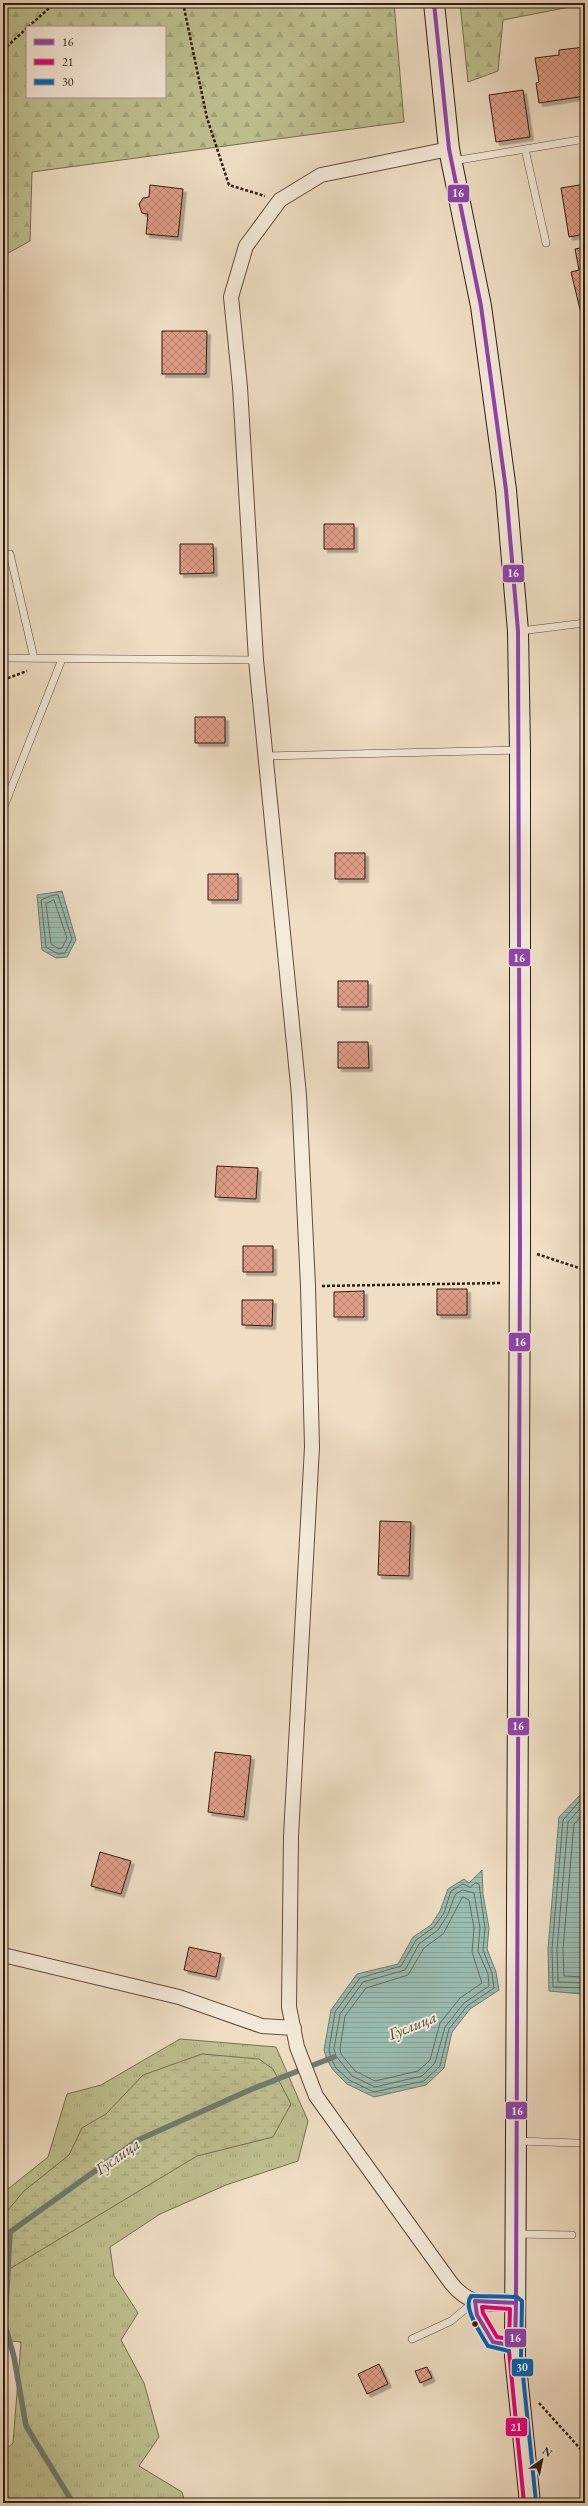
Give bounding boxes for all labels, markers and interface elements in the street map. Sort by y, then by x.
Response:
legend [26,26,166,98]
text: 16 [62,34,74,50]
text: 21 [62,54,74,70]
text: 30 [62,74,74,90]
line badge: 16 [447,184,470,203]
text: 16 [452,186,464,200]
line badge: 16 [502,564,525,583]
text: 16 [507,566,519,580]
line badge: 16 [508,948,531,967]
text: 16 [513,951,525,965]
line badge: 16 [508,1332,531,1352]
text: 16 [514,1335,526,1349]
line badge: 16 [507,1717,530,1736]
text: 16 [512,1719,524,1733]
water label: Гуслица [384,2006,440,2045]
line badge: 16 [505,2101,528,2120]
text: 16 [511,2104,523,2118]
water label: Гуслица [90,2133,144,2180]
unlabelled marker [470,2319,480,2329]
line badge: 16 [504,2328,527,2348]
text: 16 [509,2331,521,2345]
line badge: 30 [511,2358,534,2377]
text: 30 [516,2360,528,2374]
line badge: 21 [505,2417,528,2437]
text: 21 [510,2420,522,2434]
north arrow [522,2440,562,2480]
text: N [540,2443,555,2460]

